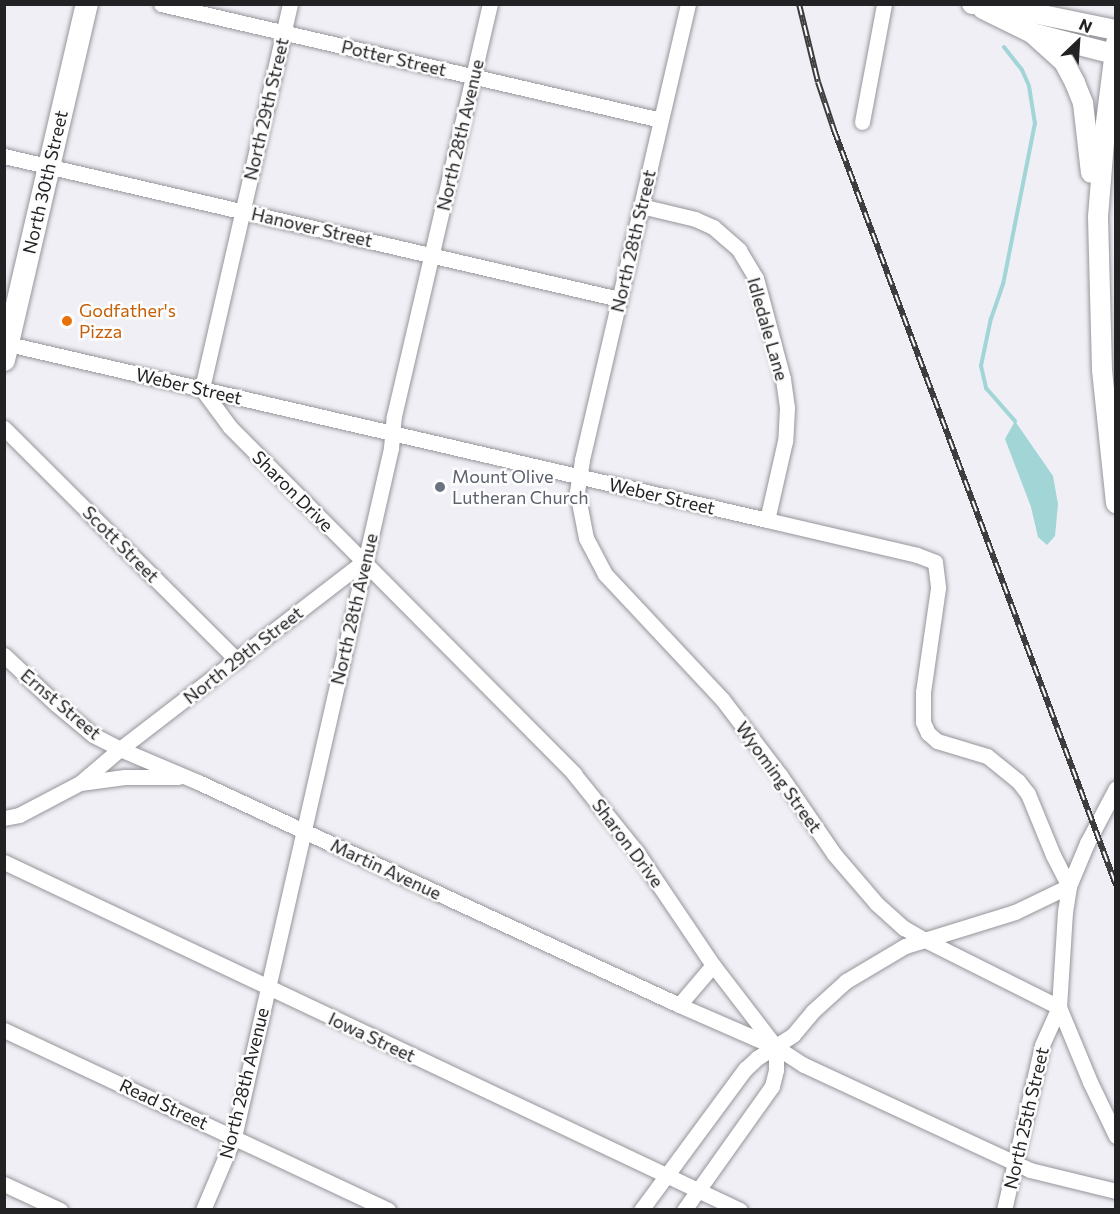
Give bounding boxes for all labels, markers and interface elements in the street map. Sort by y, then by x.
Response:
north arrow [1048,12,1108,72]
text: N [1076,14,1095,36]
street label: Potter Street [339,35,449,81]
street label: North 29th Street [239,36,293,182]
street label: North 28th Avenue [432,57,488,213]
street label: North 30th Street [18,108,72,256]
street label: North 28th Street [606,168,660,314]
street label: Hanover Street [249,203,375,251]
street label: Idledale Lane [743,275,793,383]
place label: Godfather's Pizza [79,300,176,342]
marker: Godfather's Pizza [60,314,74,328]
street label: Weber Street [134,363,244,409]
street label: Sharon Drive [248,446,338,536]
place label: Mount Olive Lutheran Church [452,466,589,508]
street label: Weber Street [607,473,717,519]
marker: Mount Olive Lutheran Church [433,480,447,494]
street label: Scott Street [78,501,164,587]
street label: North 28th Avenue [326,531,382,687]
street label: North 29th Street [179,602,307,708]
street label: Ernst Street [17,664,105,744]
street label: Wyoming Street [731,717,827,837]
street label: Sharon Drive [588,795,668,891]
street label: Martin Avenue [327,834,445,904]
street label: North 28th Avenue [215,1005,273,1161]
street label: Iowa Street [325,1007,419,1067]
street label: North 25th Street [999,1045,1053,1191]
street label: Read Street [116,1074,212,1134]

